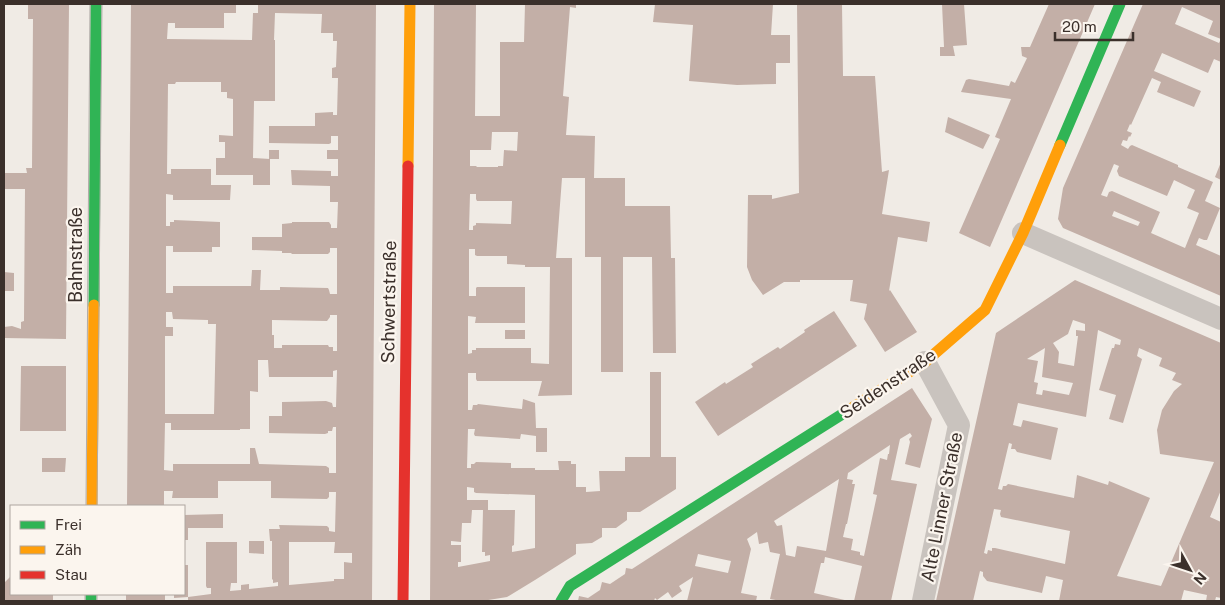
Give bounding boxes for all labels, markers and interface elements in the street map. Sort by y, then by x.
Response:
scale bar [1055,10,1132,42]
text: 20 m [1062,18,1097,35]
street label: Bahnstraße [65,207,86,303]
street label: Schwertstraße [377,240,400,364]
street label: Seidenstraße [836,344,940,423]
street label: Alte Linner Straße [917,430,966,584]
legend [10,505,185,595]
text: Frei [55,516,82,533]
text: Zäh [55,541,82,558]
north arrow [1165,545,1215,595]
text: Stau [55,566,88,583]
text: N [1190,569,1210,588]

